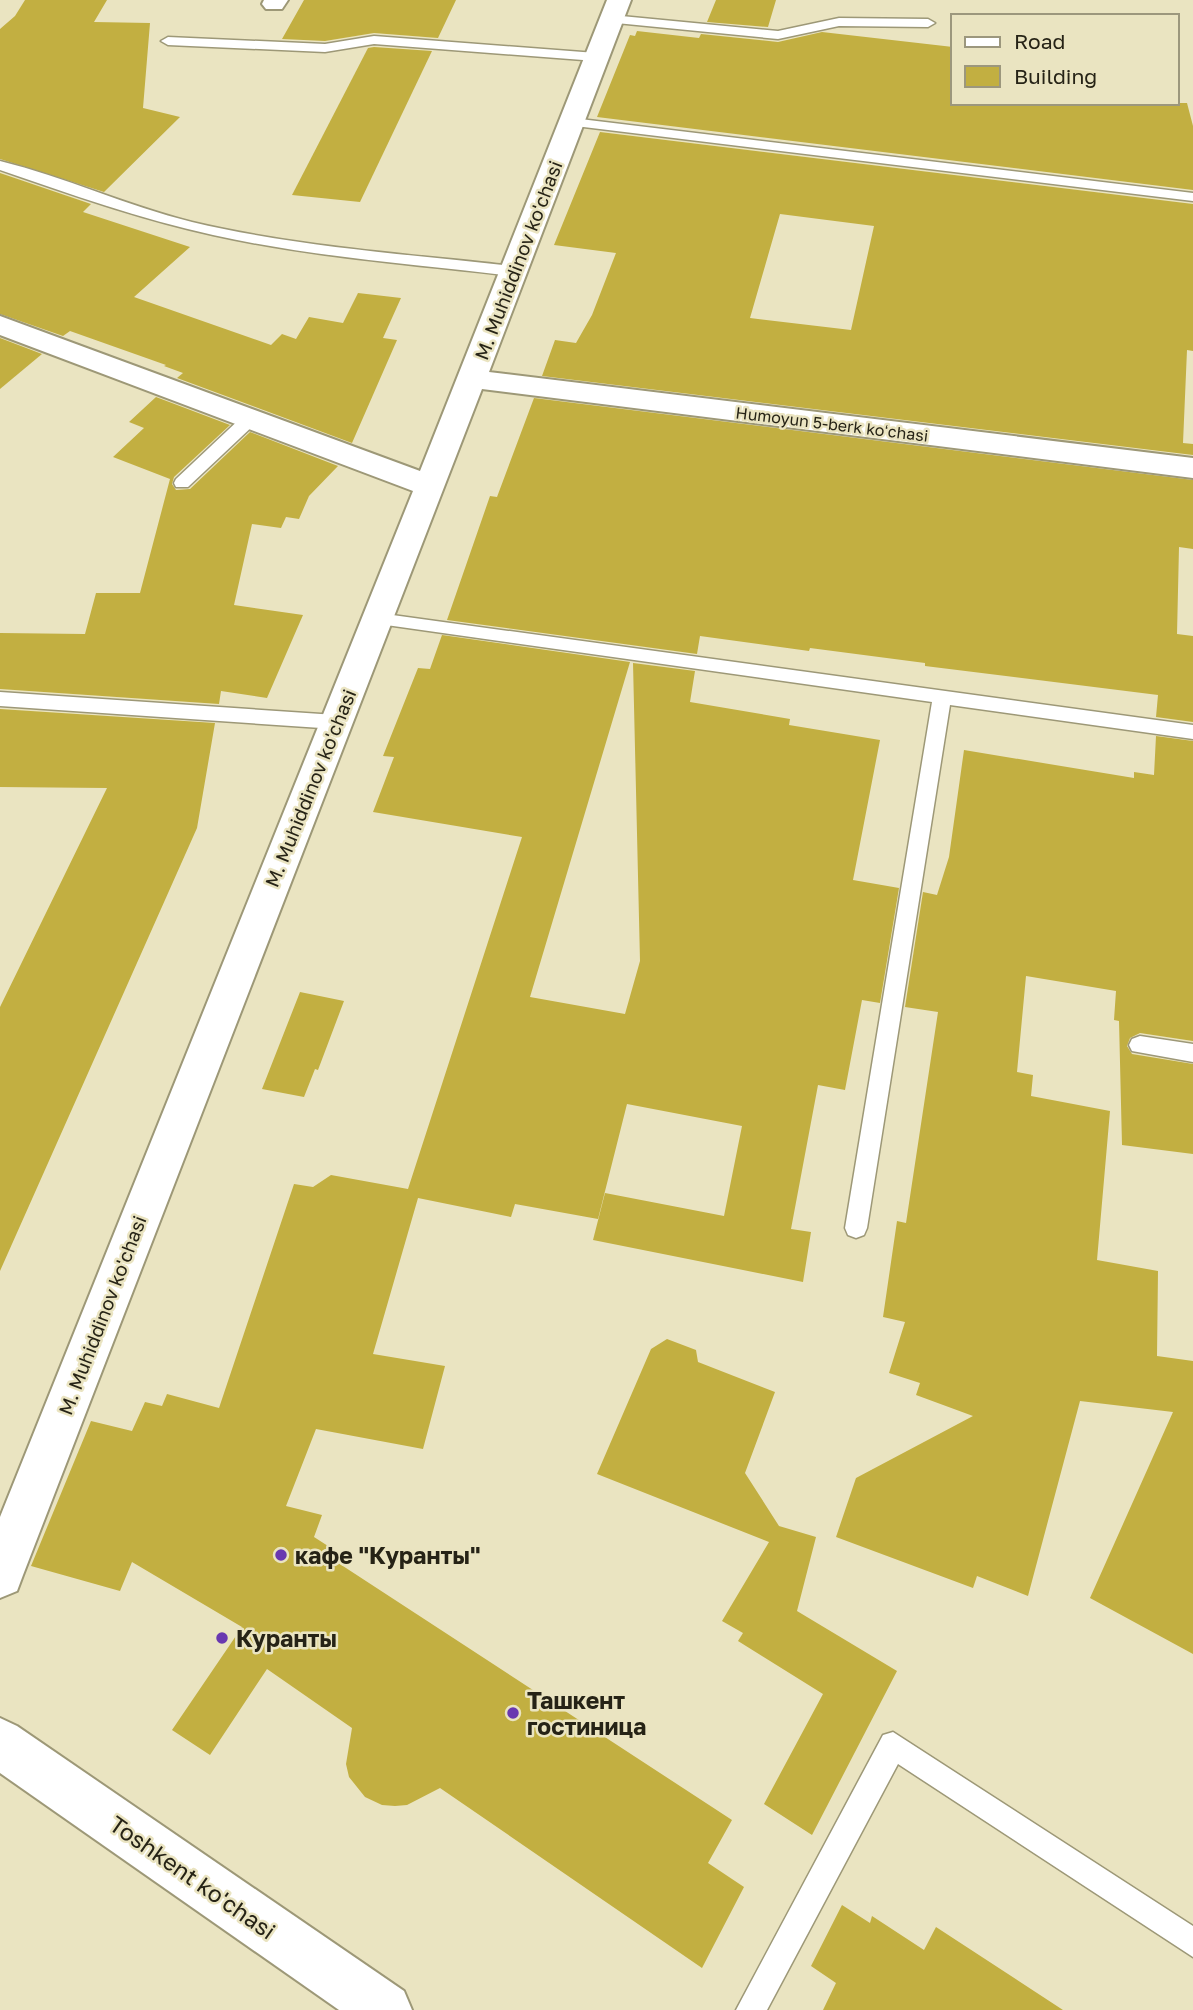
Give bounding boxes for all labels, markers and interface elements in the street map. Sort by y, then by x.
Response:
legend [951,14,1179,105]
text: Road [1014,28,1065,54]
text: Building [1014,63,1097,89]
street label: M. Muhiddinov ko'chasi [469,157,567,363]
street label: Humoyun 5-berk koʻchasi [735,402,929,446]
street label: M. Muhiddinov ko'chasi [260,686,360,890]
street label: M. Muhiddinov ko'chasi [53,1212,151,1418]
place label: кафе "Куранты" [295,1541,481,1569]
marker: кафе "Куранты" [273,1547,289,1563]
place label: Куранты [236,1624,337,1652]
marker: Куранты [214,1630,230,1646]
place label: Ташкент гостиница [527,1686,646,1740]
marker: Ташкент гостиница [505,1705,521,1721]
street label: Toshkent ko'chasi [105,1809,281,1945]

